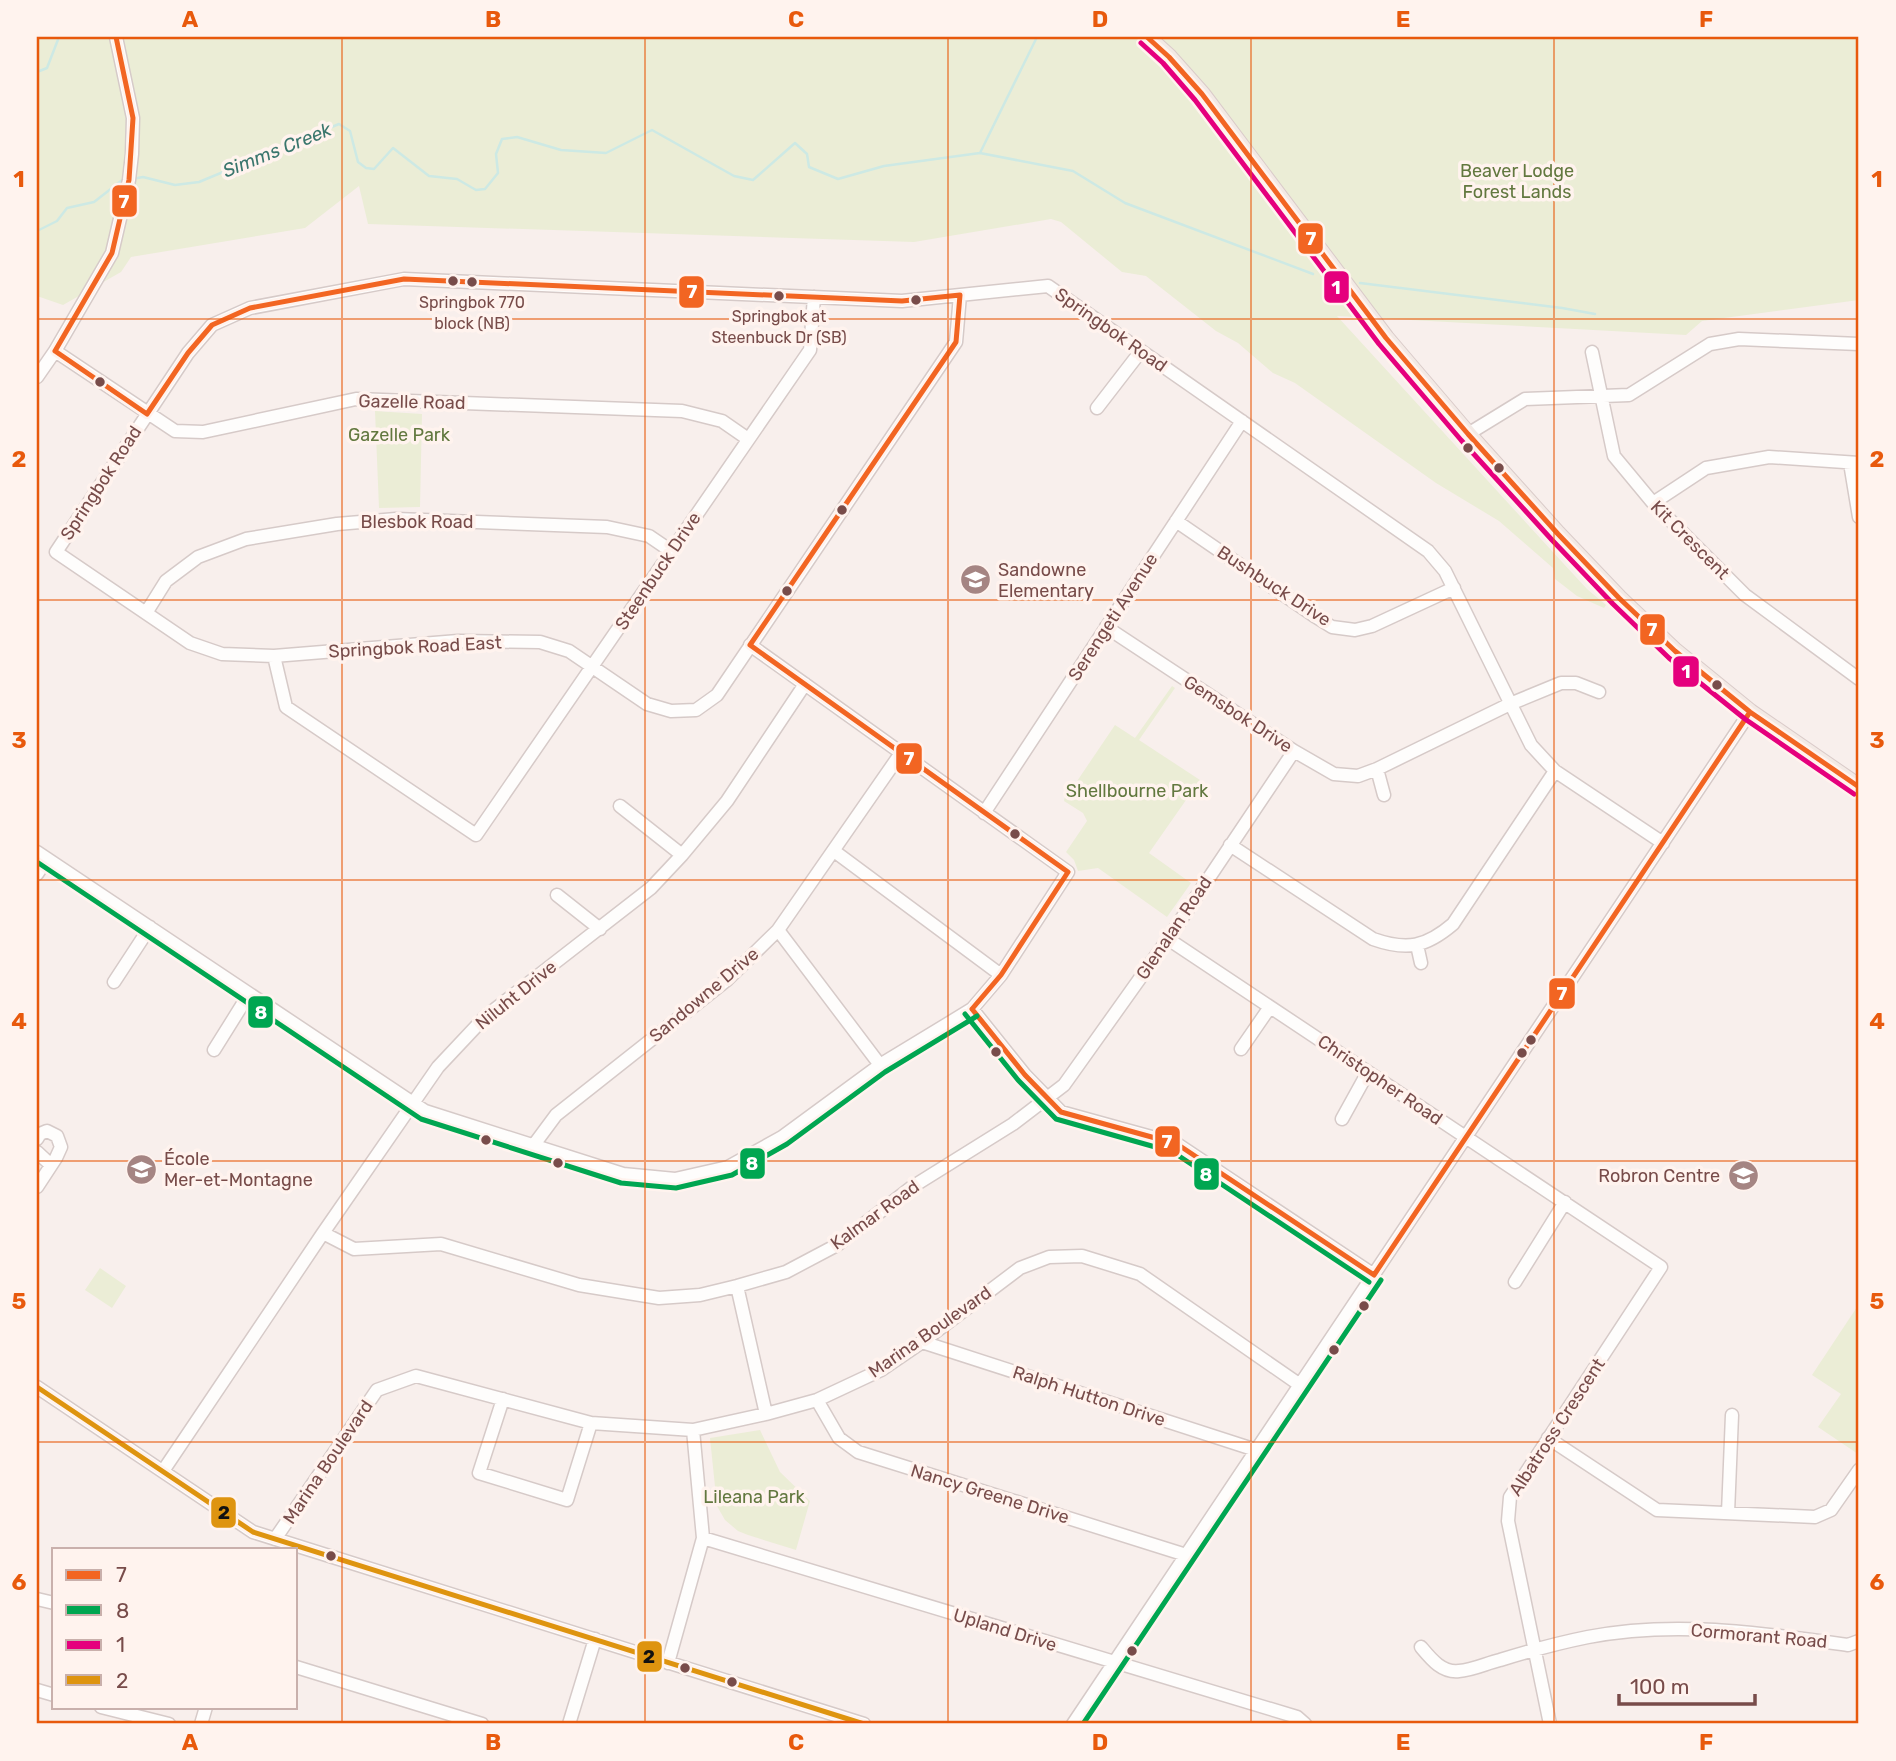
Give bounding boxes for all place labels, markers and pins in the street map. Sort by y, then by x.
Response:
unlabelled marker [446,274,460,288]
marker: Springbok 770 block (NB) [465,275,479,289]
marker: Springbok at Steenbuck Dr (SB) [772,289,786,303]
place label: Springbok 770 block (NB) [419,293,525,333]
unlabelled marker [909,293,923,307]
place label: Springbok at Steenbuck Dr (SB) [711,307,847,347]
unlabelled marker [93,375,107,389]
unlabelled marker [1461,441,1475,455]
unlabelled marker [1492,461,1506,475]
unlabelled marker [835,503,849,517]
place label: Sandowne Elementary [998,559,1094,602]
school or university icon: Sandowne Elementary [958,563,992,597]
unlabelled marker [780,584,794,598]
unlabelled marker [1710,678,1724,692]
unlabelled marker [1008,827,1022,841]
unlabelled marker [1524,1033,1538,1047]
unlabelled marker [989,1045,1003,1059]
unlabelled marker [1515,1046,1529,1060]
unlabelled marker [479,1133,493,1147]
place label: École Mer-et-Montagne [164,1148,313,1191]
school or university icon: École Mer-et-Montagne [124,1152,158,1186]
unlabelled marker [551,1156,565,1170]
school or university icon: Robron Centre [1726,1159,1760,1193]
place label: Robron Centre [1598,1165,1720,1187]
unlabelled marker [1357,1299,1371,1313]
unlabelled marker [1327,1343,1341,1357]
unlabelled marker [324,1549,338,1563]
unlabelled marker [1125,1644,1139,1658]
unlabelled marker [678,1661,692,1675]
unlabelled marker [725,1675,739,1689]

